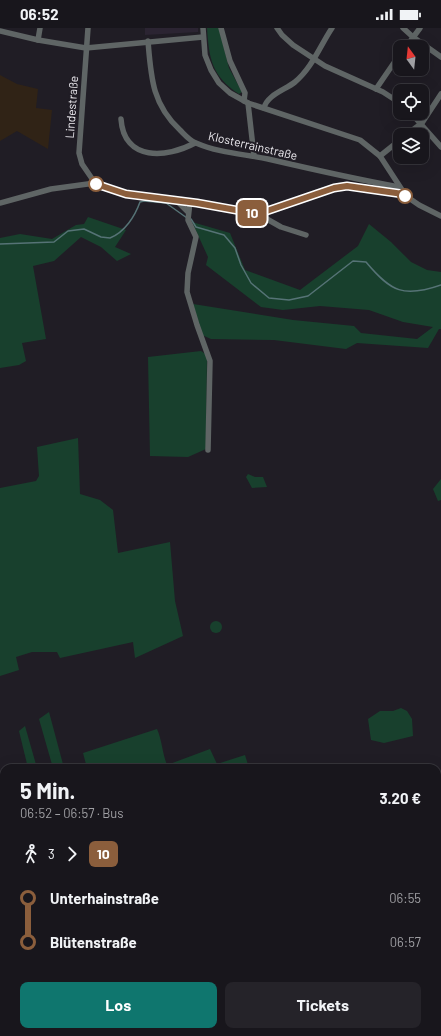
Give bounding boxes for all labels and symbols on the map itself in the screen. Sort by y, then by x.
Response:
north arrow [393,40,429,76]
street label: Lindestraße [62,75,80,139]
street label: Klosterrainstraße [207,128,299,162]
unlabelled marker [88,176,104,192]
unlabelled marker [397,188,413,204]
line badge: 10 [234,200,270,226]

